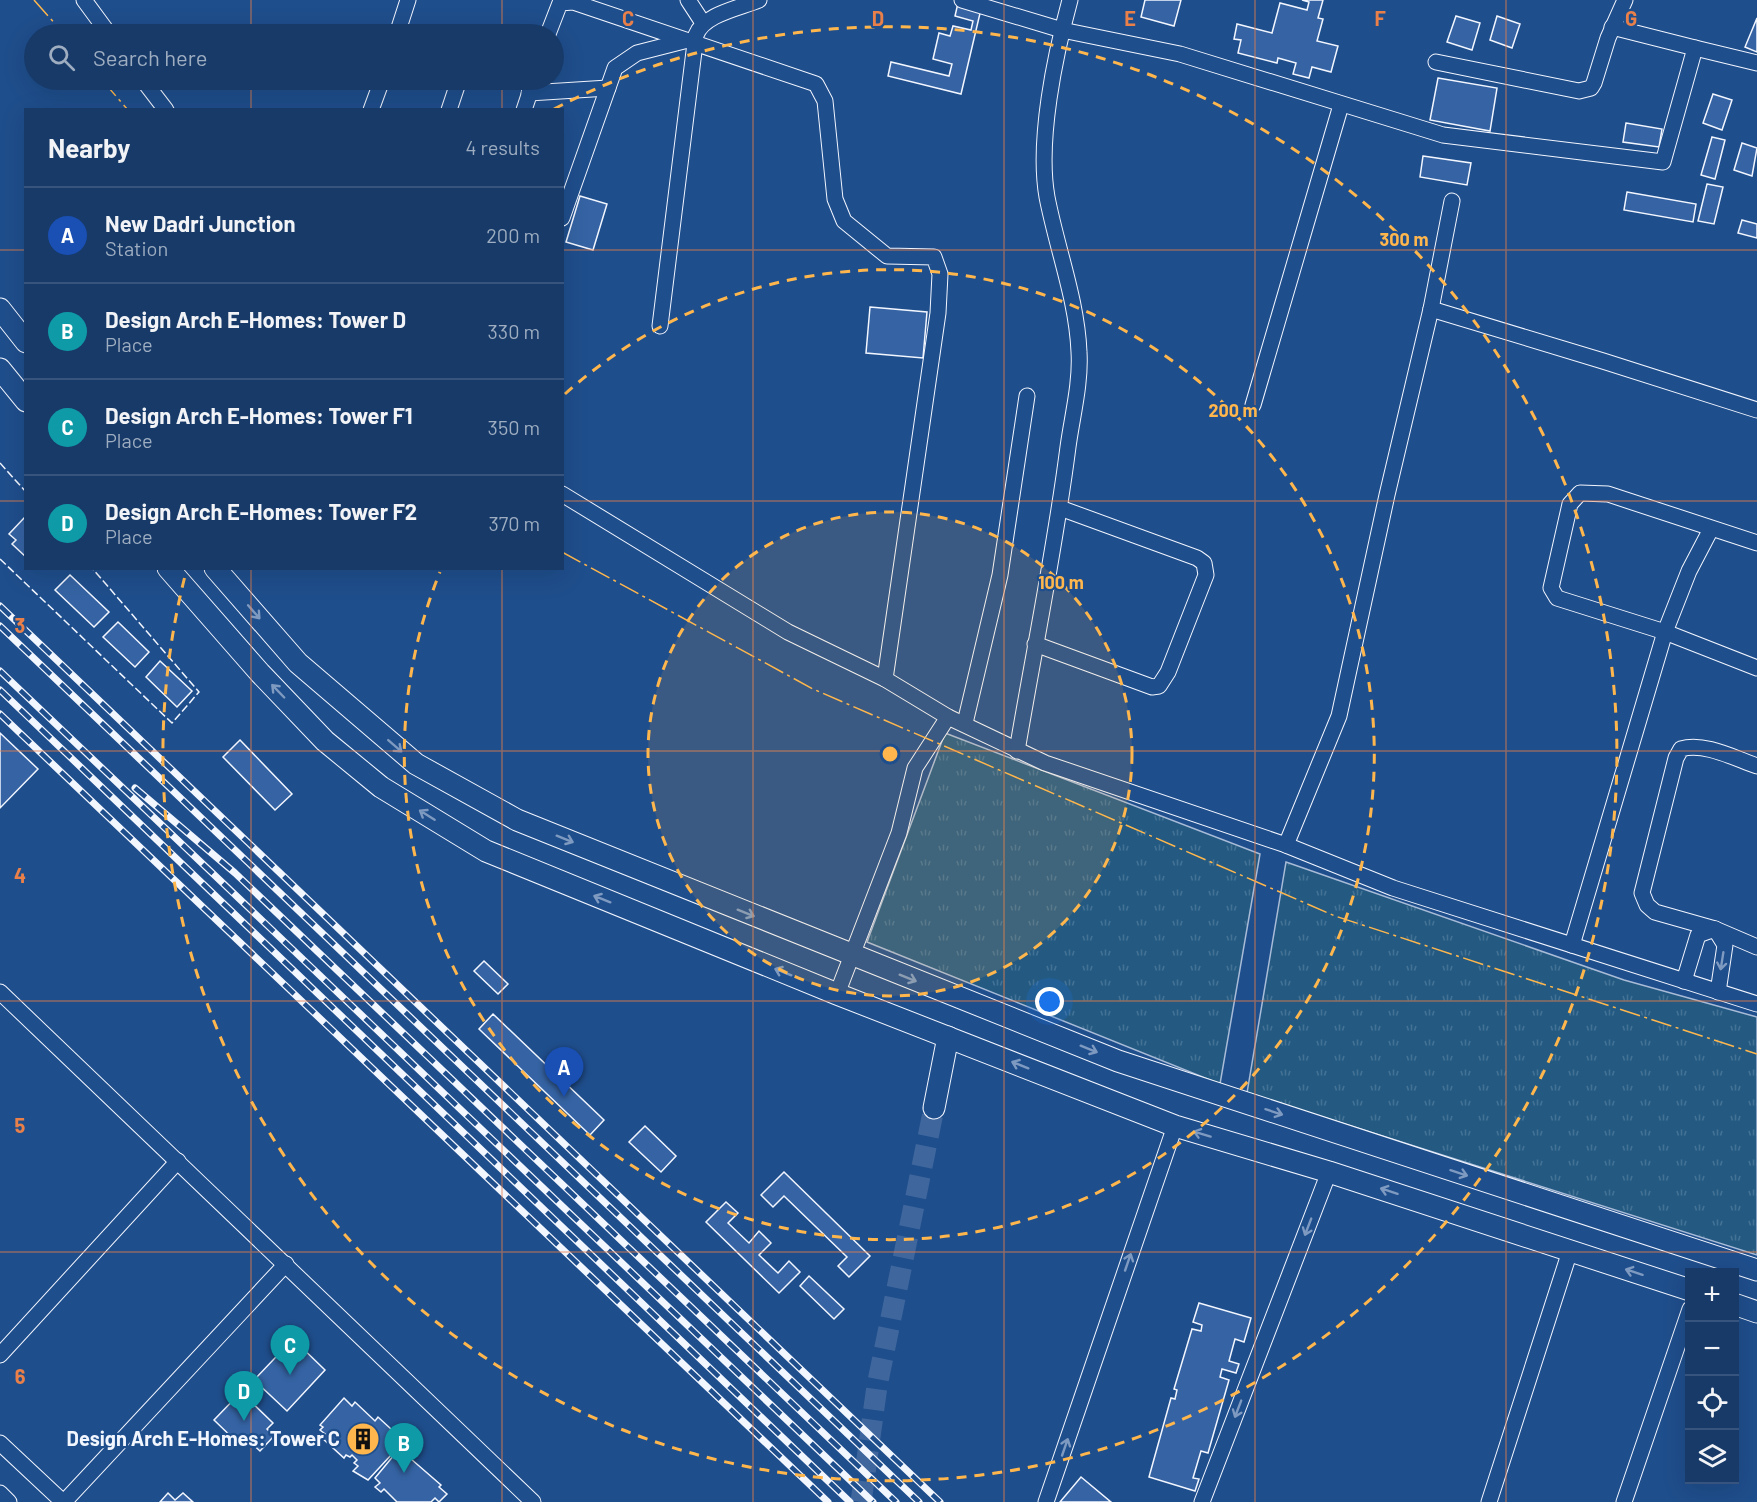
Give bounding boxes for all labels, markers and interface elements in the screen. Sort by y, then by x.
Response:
text: C [622,6,634,30]
text: D [872,6,884,30]
text: E [1124,6,1136,30]
text: F [1374,6,1386,30]
text: G [1625,6,1637,30]
search box [24,24,564,90]
icon: search [45,41,78,74]
text: Search here [93,44,207,70]
text: Nearby [48,132,130,163]
text: 4 results [465,135,540,159]
text: New Dadri Junction [105,210,296,236]
text: A [61,223,74,247]
text: 200 m [486,223,540,247]
text: 300 m [1380,228,1428,250]
text: Station [105,236,168,260]
text: Design Arch E-Homes: Tower D [105,306,406,332]
text: B [61,319,74,343]
text: 330 m [488,319,540,343]
text: Place [105,332,153,356]
text: 200 m [1208,399,1258,421]
text: Design Arch E-Homes: Tower F1 [105,402,413,428]
text: C [61,415,74,439]
text: 350 m [488,415,540,439]
text: Place [105,428,153,452]
text: Design Arch E-Homes: Tower F2 [105,498,417,524]
text: D [61,511,74,535]
text: 370 m [488,511,540,535]
text: Place [105,524,153,548]
text: 100 m [1038,571,1084,593]
one-way arrow [247,605,261,620]
text: 3 [15,613,25,637]
one-way arrow [270,683,285,698]
one-way arrow [387,739,402,753]
centre of rings [880,744,900,764]
one-way arrow [419,808,436,820]
one-way arrow [556,834,574,845]
text: 4 [14,863,26,887]
one-way arrow [593,893,612,904]
one-way arrow [736,908,755,919]
one-way arrow [1717,950,1728,970]
one-way arrow [774,966,792,977]
one-way arrow [898,973,917,984]
your location [1035,987,1064,1016]
one-way arrow [1080,1045,1098,1056]
pin: A [544,1048,584,1097]
one-way arrow [1011,1059,1030,1070]
one-way arrow [1264,1107,1283,1118]
text: 5 [15,1113,26,1137]
one-way arrow [1193,1128,1212,1139]
one-way arrow [1449,1168,1468,1179]
one-way arrow [1380,1185,1399,1196]
one-way arrow [1301,1217,1312,1235]
one-way arrow [1124,1253,1135,1272]
one-way arrow [1625,1265,1644,1276]
map controls [1685,1268,1739,1484]
button: + [1685,1268,1739,1322]
button: − [1685,1322,1739,1376]
pin: C [270,1326,310,1375]
text: 6 [15,1364,26,1388]
pin: D [224,1372,264,1421]
button: locate [1685,1376,1739,1430]
one-way arrow [1232,1399,1243,1418]
building icon: Design Arch E-Homes: Tower C [345,1421,381,1457]
pin: B [384,1424,424,1473]
place label: Design Arch E-Homes: Tower C [67,1426,340,1450]
button: layers [1685,1430,1739,1484]
one-way arrow [1060,1438,1071,1457]

